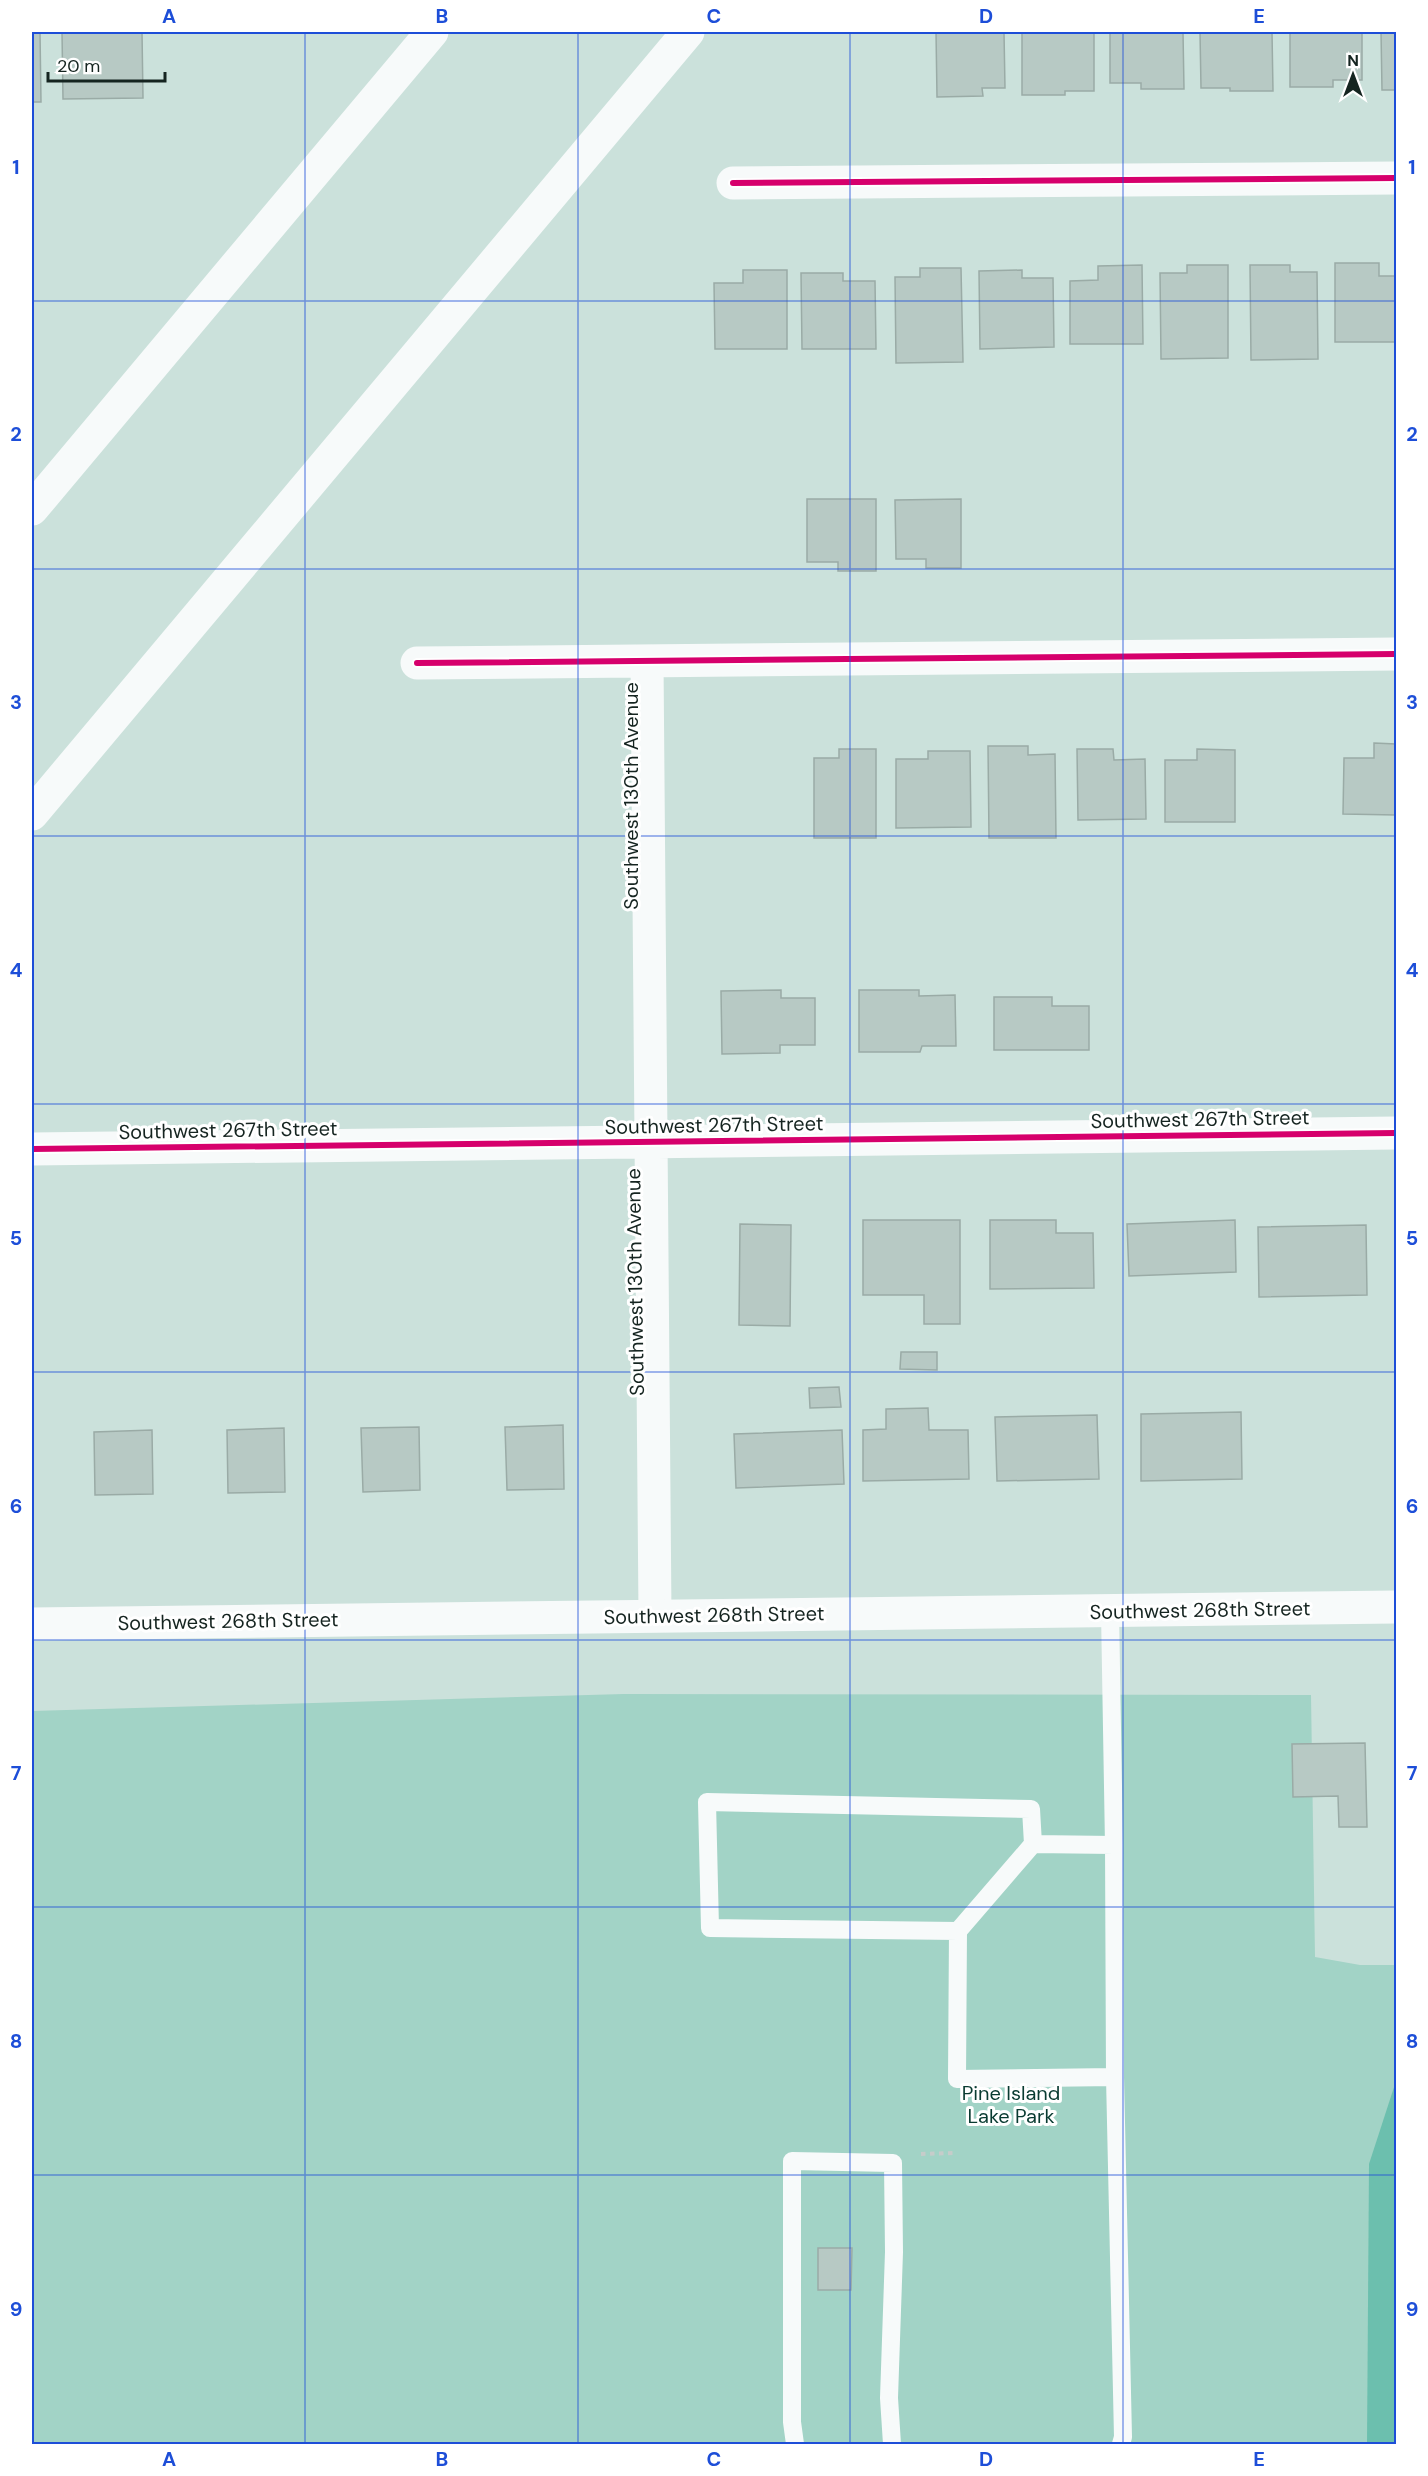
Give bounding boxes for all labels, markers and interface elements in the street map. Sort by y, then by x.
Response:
text: A [162,3,176,29]
text: B [436,3,448,29]
text: C [707,3,721,29]
text: D [979,3,993,29]
text: E [1253,3,1265,29]
scale bar [48,45,165,83]
north arrow [1323,45,1383,105]
text: N [1347,50,1359,71]
text: 20 m [57,54,100,78]
text: 1 [12,154,20,180]
text: 1 [1408,154,1416,180]
text: 2 [10,421,22,447]
text: 2 [1406,421,1418,447]
street label: Southwest 130th Avenue [618,682,644,910]
text: 3 [10,689,22,715]
text: 3 [1406,689,1418,715]
text: 4 [10,957,23,983]
text: 4 [1406,957,1419,983]
street label: Southwest 267th Street [1090,1104,1310,1134]
street label: Southwest 267th Street [604,1110,824,1140]
street label: Southwest 267th Street [118,1115,338,1145]
street label: Southwest 130th Avenue [620,1168,650,1396]
text: 5 [10,1225,22,1251]
text: 5 [1406,1225,1418,1251]
text: 6 [10,1493,22,1519]
text: 6 [1406,1493,1418,1519]
street label: Southwest 268th Street [1089,1595,1311,1625]
street label: Southwest 268th Street [603,1600,825,1630]
street label: Southwest 268th Street [117,1606,339,1636]
text: 7 [11,1760,22,1786]
text: 7 [1407,1760,1418,1786]
text: 8 [10,2028,22,2054]
text: 8 [1406,2028,1418,2054]
park label: Pine Island Lake Park [962,2080,1060,2129]
text: 9 [10,2296,22,2322]
text: 9 [1406,2296,1418,2322]
text: A [162,2446,176,2472]
text: B [436,2446,448,2472]
text: C [707,2446,721,2472]
text: D [979,2446,993,2472]
text: E [1253,2446,1265,2472]

